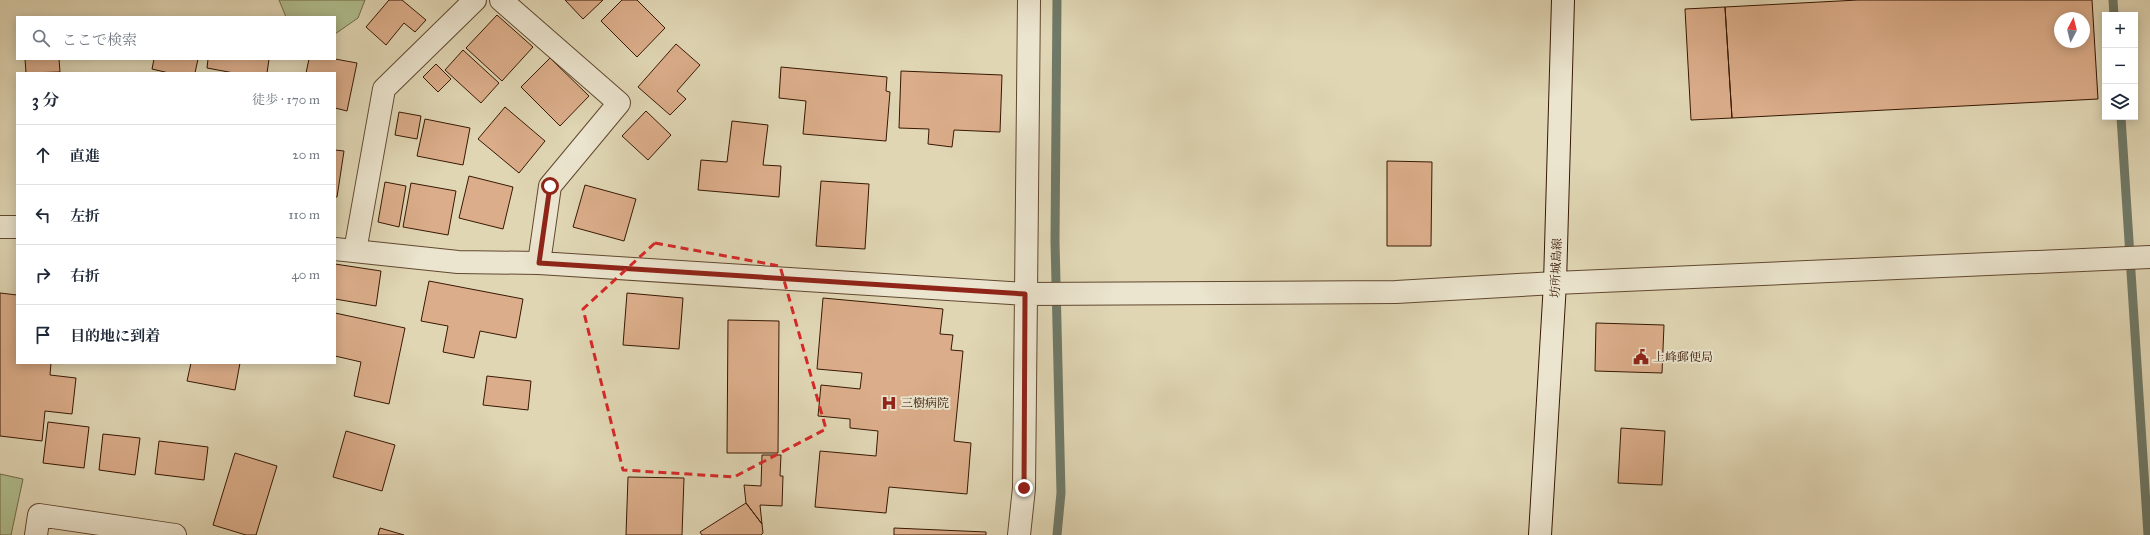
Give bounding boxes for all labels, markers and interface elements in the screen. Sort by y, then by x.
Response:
north arrow [2054,12,2090,48]
map controls [2102,12,2138,120]
button: + [2102,12,2138,48]
search box [16,16,336,60]
icon: search [30,27,52,49]
text: ここで検索 [62,31,137,49]
button: − [2102,48,2138,84]
button: layers [2102,84,2138,120]
text: 3 分 [32,90,59,111]
text: 徒歩 · 170 m [252,92,320,108]
icon: ahead [32,144,54,166]
text: 直進 [70,147,100,165]
text: 20 m [292,147,320,163]
route start [541,177,559,195]
icon: left [32,204,54,226]
text: 左折 [70,207,100,225]
text: 110 m [288,207,320,223]
street label: 坊所城島線 [1548,238,1564,298]
icon: right [32,264,54,286]
text: 右折 [70,267,100,285]
text: 40 m [291,267,320,283]
icon: arrive [32,324,54,346]
text: 目的地に到着 [70,327,160,345]
public building icon: 上峰郵便局 [1632,348,1650,366]
place label: 上峰郵便局 [1653,350,1713,364]
hospital icon: 三樹病院 [880,394,898,412]
place label: 三樹病院 [901,396,949,410]
route end [1015,479,1033,497]

